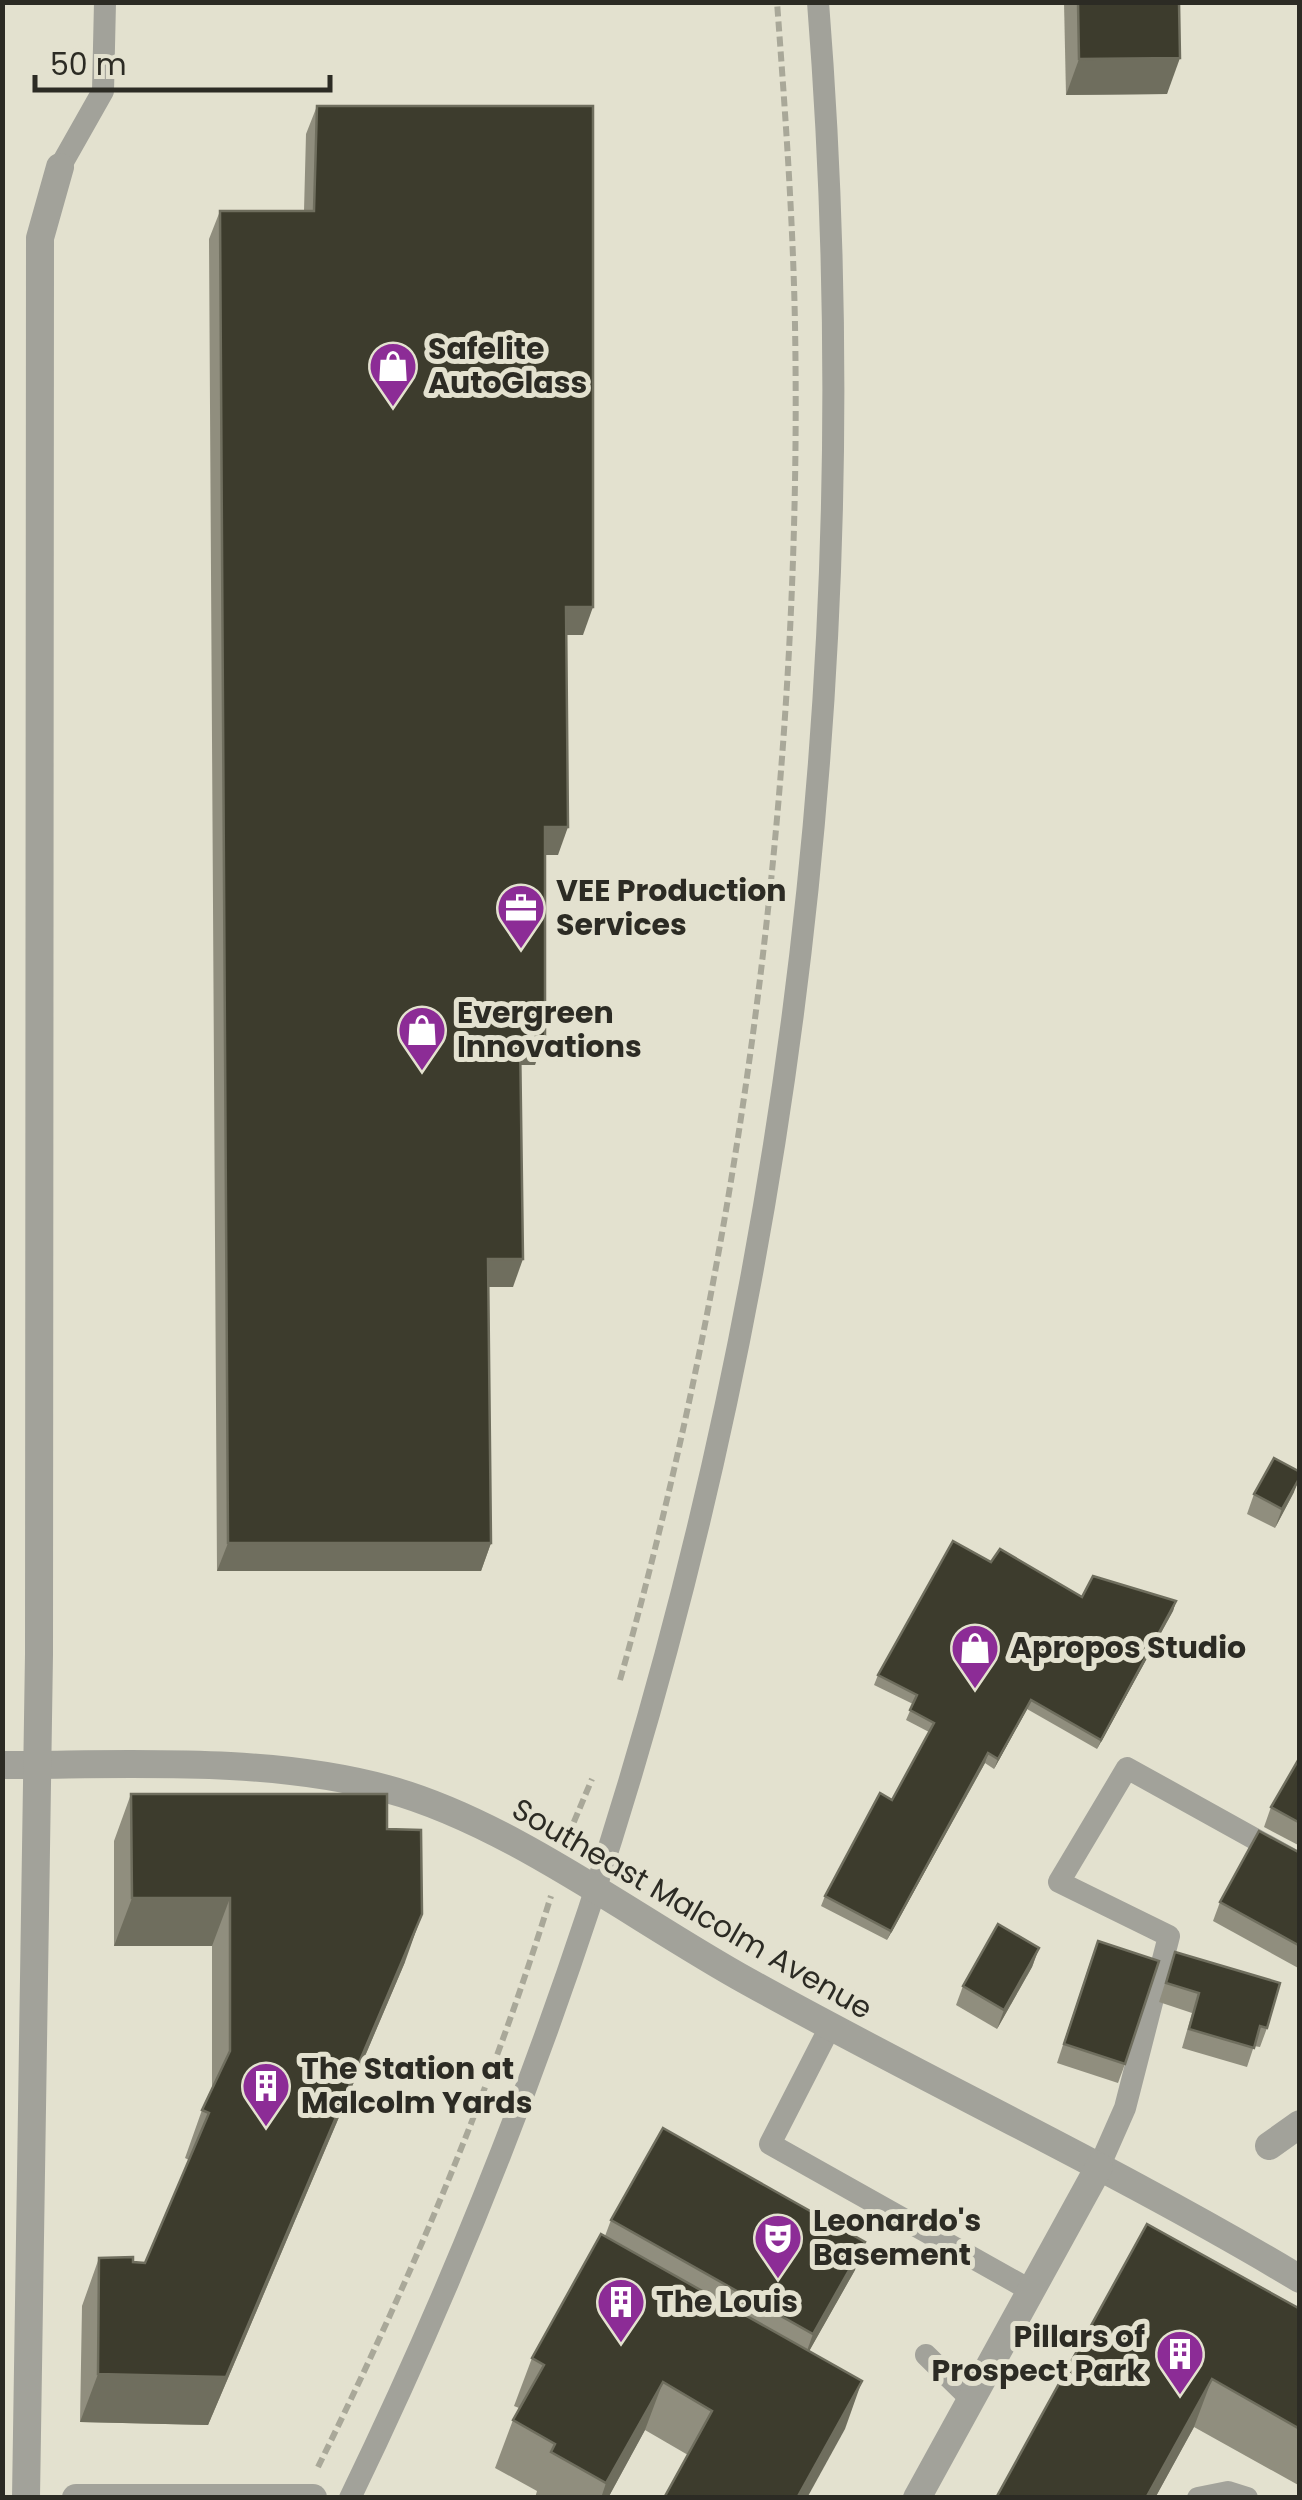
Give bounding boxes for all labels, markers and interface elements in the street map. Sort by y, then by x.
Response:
scale bar [35,30,330,92]
text: 50 m [50,43,127,86]
place label: Safelite AutoGlass [428,327,587,404]
shop icon: Safelite AutoGlass [367,340,419,408]
place label: VEE Production Services [556,869,787,946]
office icon: VEE Production Services [495,882,547,950]
place label: Evergreen Innovations [457,991,642,1068]
shop icon: Evergreen Innovations [396,1004,448,1072]
shop icon: Apropos Studio [949,1622,1001,1690]
place label: Apropos Studio [1010,1626,1246,1669]
street label: Southeast Malcolm Avenue [504,1788,880,2030]
place label: The Station at Malcolm Yards [301,2047,532,2124]
building icon: The Station at Malcolm Yards [240,2060,292,2128]
place label: Leonardo's Basement [813,2199,981,2276]
theatre icon: Leonardo's Basement [752,2212,804,2280]
building icon: The Louis [595,2276,647,2344]
place label: The Louis [656,2280,798,2323]
place label: Pillars of Prospect Park [932,2315,1145,2392]
building icon: Pillars of Prospect Park [1154,2328,1206,2396]

